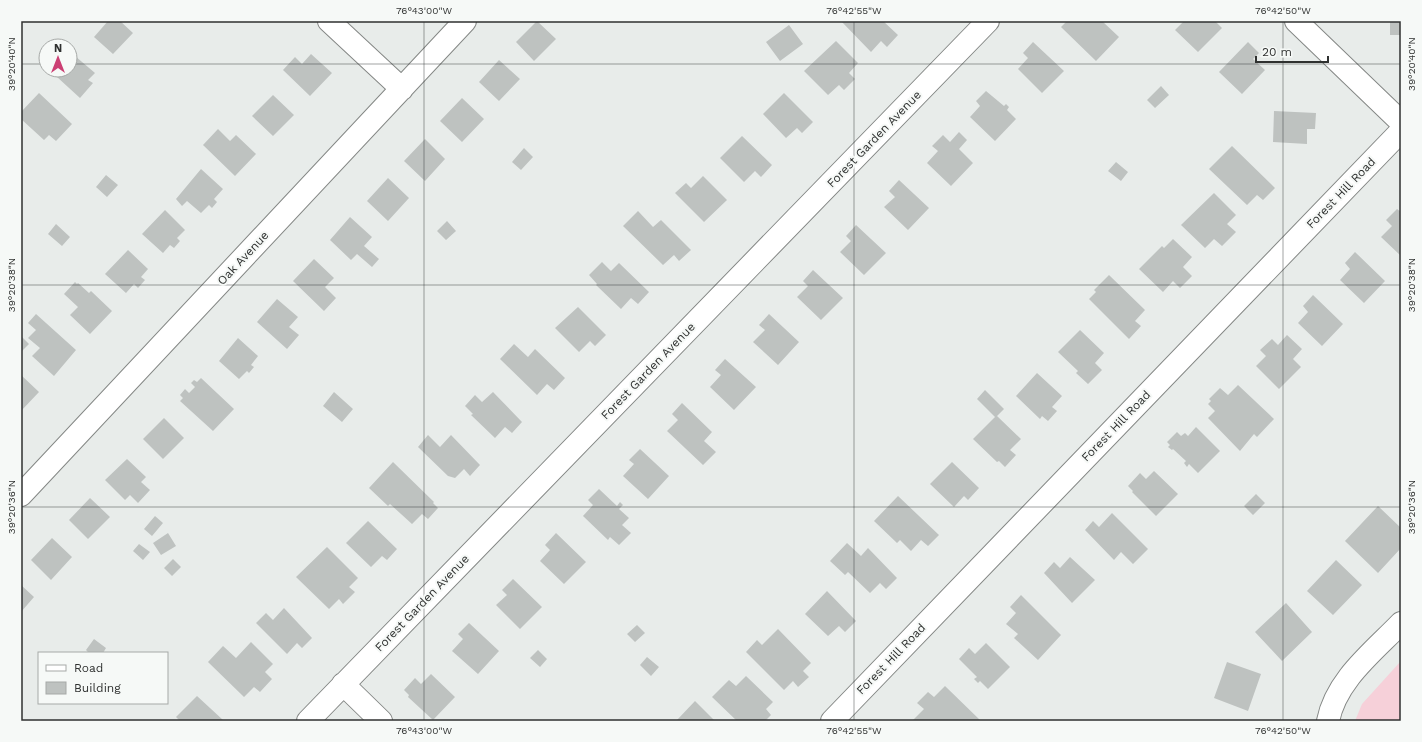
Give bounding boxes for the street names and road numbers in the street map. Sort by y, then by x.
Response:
street label: Forest Garden Avenue [824,88,924,190]
street label: Forest Hill Road [1304,155,1378,231]
street label: Oak Avenue [215,228,271,288]
street label: Forest Garden Avenue [598,320,698,422]
street label: Forest Hill Road [1079,388,1153,464]
street label: Forest Garden Avenue [372,552,472,654]
street label: Forest Hill Road [854,621,928,697]

